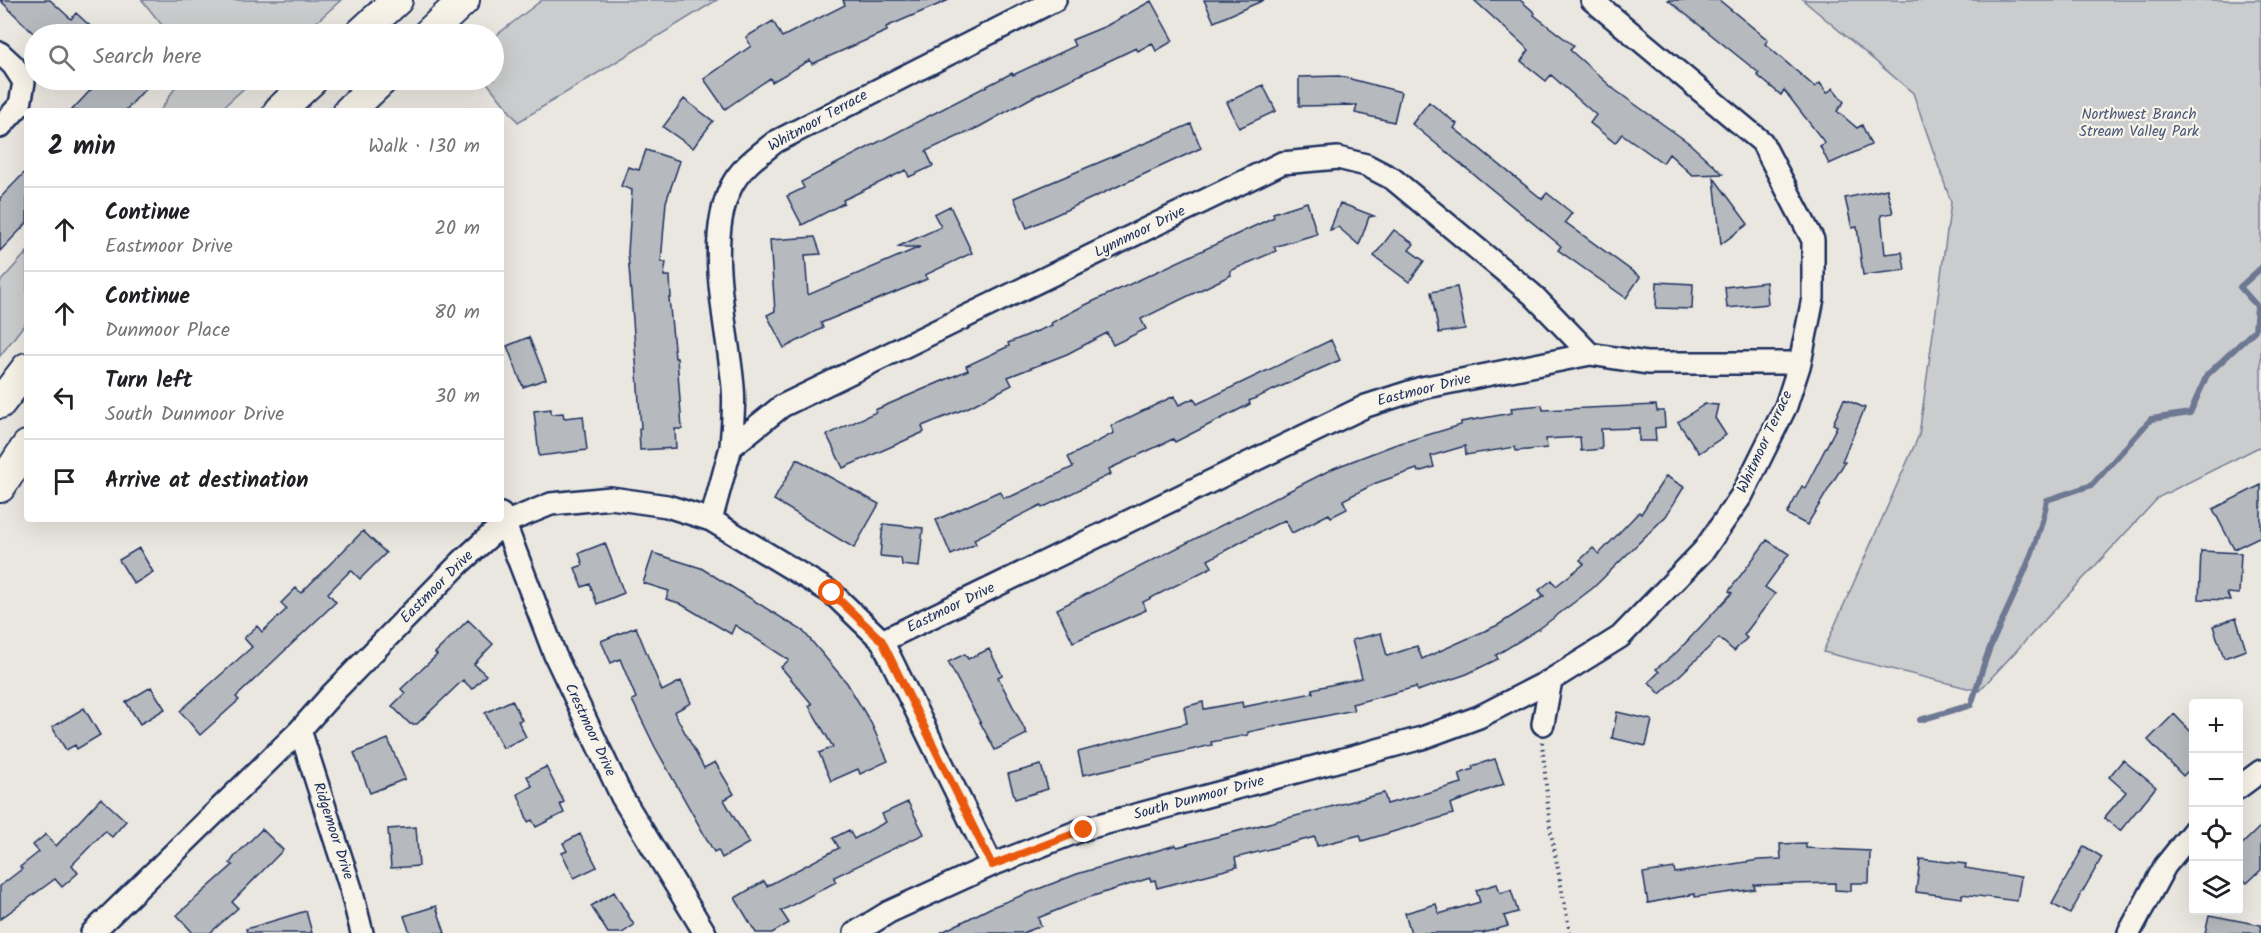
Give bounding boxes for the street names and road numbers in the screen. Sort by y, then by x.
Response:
street label: Whitmoor Terrace [764,84,872,158]
street label: Lynnmoor Drive [1090,199,1190,264]
street label: Eastmoor Drive [1375,367,1474,413]
street label: Whitmoor Terrace [1731,386,1799,497]
street label: Eastmoor Drive [395,544,480,629]
street label: Eastmoor Drive [903,576,1000,640]
street label: Crestmoor Drive [558,679,622,781]
street label: South Dunmoor Drive [1131,769,1267,827]
street label: Ridgemoor Drive [306,779,360,883]

